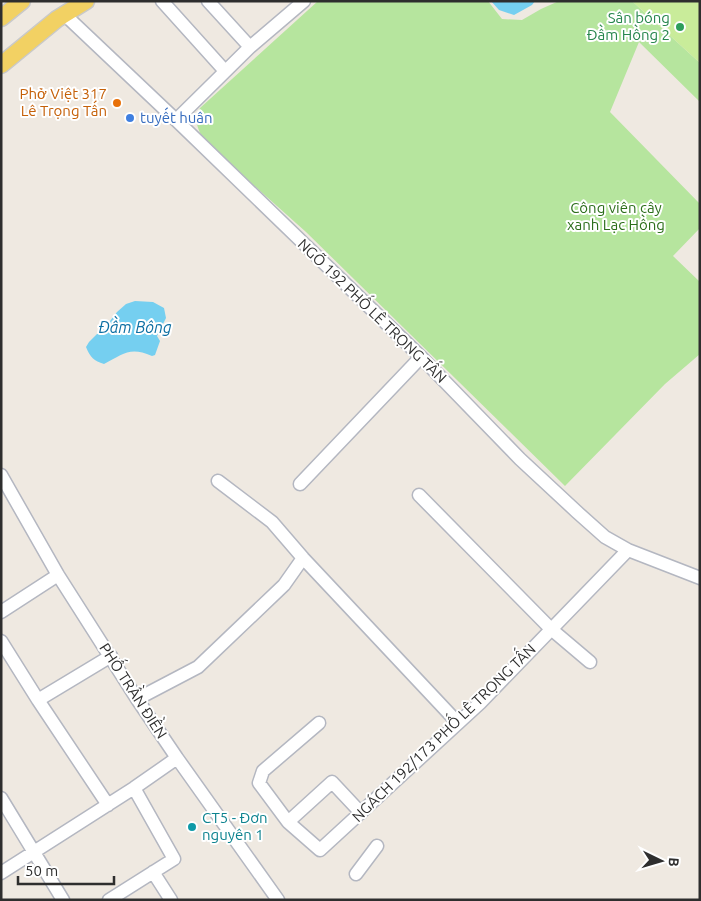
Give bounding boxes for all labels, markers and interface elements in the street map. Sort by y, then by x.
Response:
place label: Sân bóng Đầm Hồng 2 [587,9,670,43]
marker: Sân bóng Đầm Hồng 2 [674,21,686,33]
place label: Phở Việt 317 Lê Trọng Tấn [20,85,107,119]
marker: Phở Việt 317 Lê Trọng Tấn [111,97,123,109]
place label: tuyết huân [140,107,213,126]
marker: tuyết huân [124,112,136,124]
park label: Công viên cây xanh Lạc Hồng [567,199,665,233]
street label: NGÕ 192 PHỐ LÊ TRỌNG TẤN [295,232,453,386]
water label: Đầm Bông [98,315,172,336]
street label: NGÁCH 192/173 PHỐ LÊ TRỌNG TẤN [346,637,539,825]
street label: PHỐ TRẦN ĐIỀN [96,638,174,742]
place label: CT5 - Đơn nguyên 1 [202,809,268,843]
marker: CT5 - Đơn nguyên 1 [186,821,198,833]
north arrow [636,836,686,886]
scale bar [18,854,114,886]
text: B [666,857,682,867]
text: 50 m [25,862,58,879]

